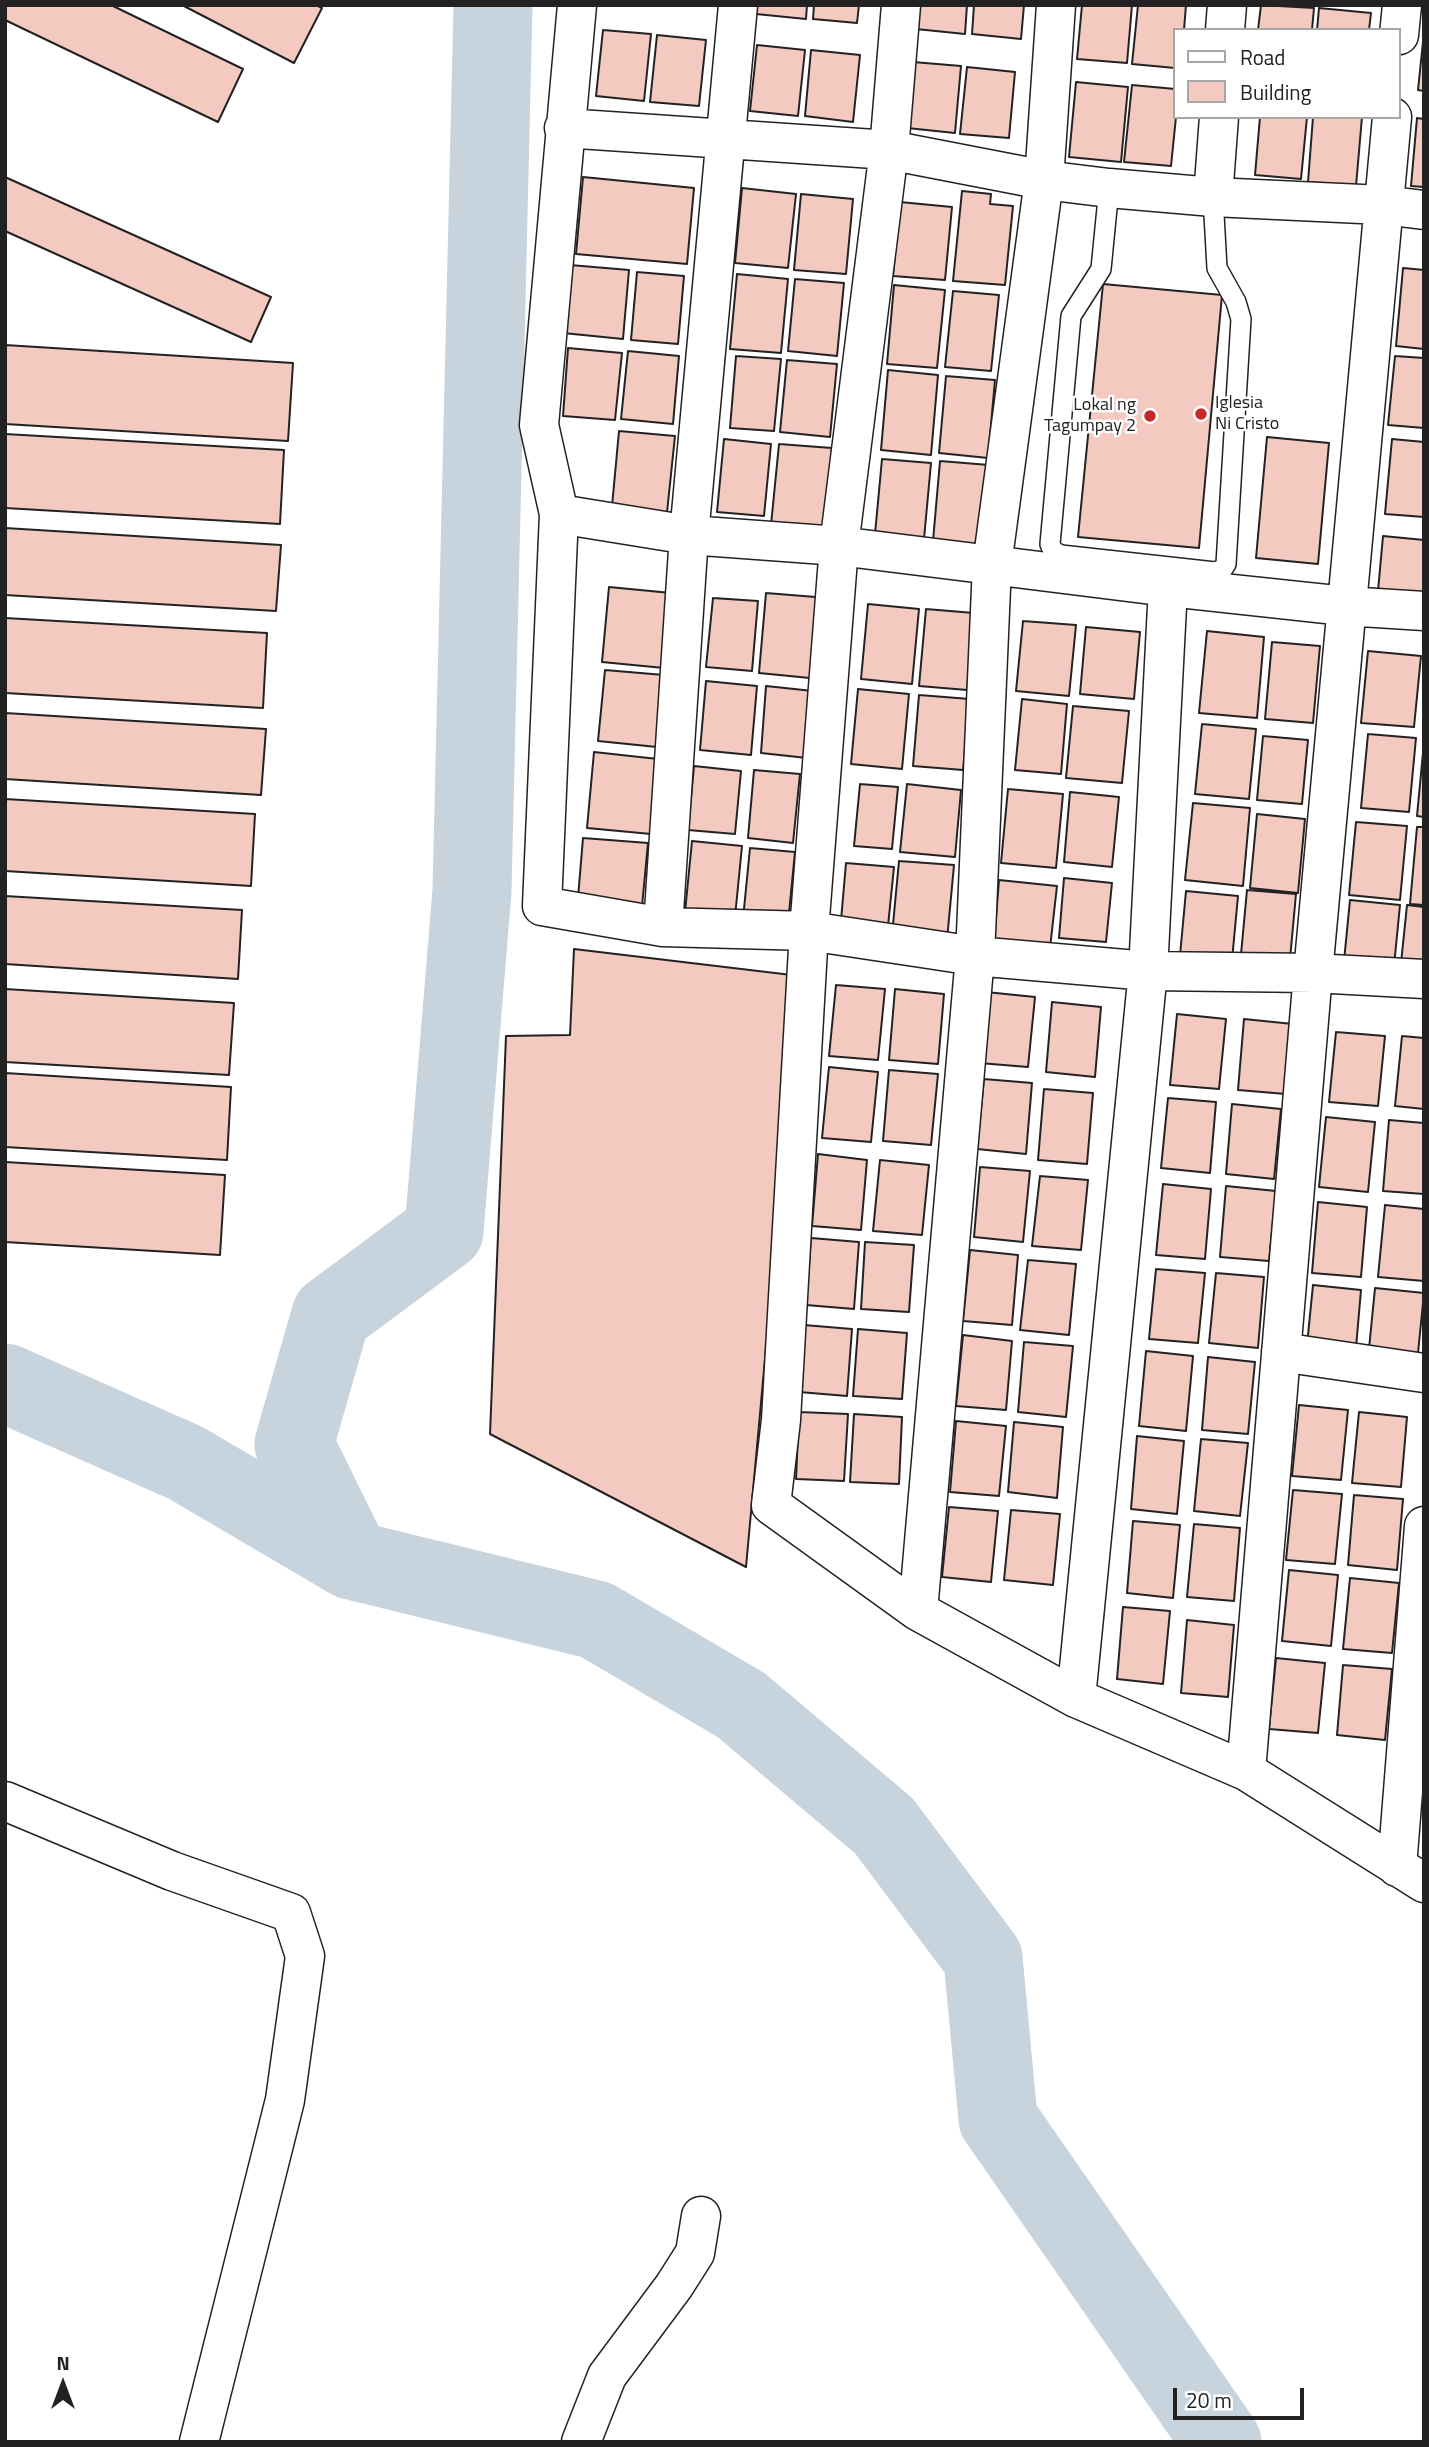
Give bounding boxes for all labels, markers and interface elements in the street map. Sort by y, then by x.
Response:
legend [1174,28,1401,119]
text: Road [1240,41,1285,73]
text: Building [1240,76,1311,108]
place label: Iglesia Ni Cristo [1215,393,1279,436]
place label: Lokal ng Tagumpay 2 [1044,395,1136,438]
marker: Iglesia Ni Cristo [1193,406,1209,422]
marker: Lokal ng Tagumpay 2 [1142,408,1158,424]
text: N [56,2348,70,2377]
north arrow [28,2349,98,2419]
scale bar [1177,2374,1308,2418]
text: 20 m [1186,2384,1232,2416]

